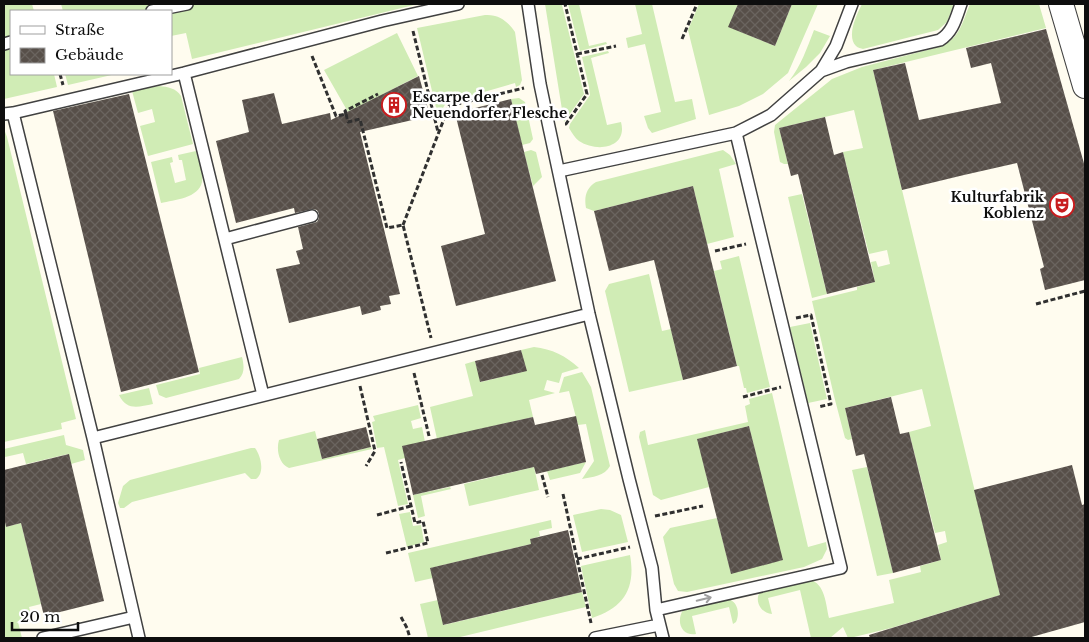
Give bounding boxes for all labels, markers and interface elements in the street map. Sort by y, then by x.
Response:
legend [10,10,172,75]
text: Straße [55,20,105,39]
text: Gebäude [55,45,124,64]
place label: Escarpe der Neuendorfer Flesche [412,88,567,122]
building icon: Escarpe der Neuendorfer Flesche [381,92,407,118]
place label: Kulturfabrik Koblenz [951,188,1045,222]
theatre icon: Kulturfabrik Koblenz [1049,192,1075,218]
one-way arrow [695,594,711,603]
scale bar [12,600,79,632]
text: 20 m [20,607,60,626]

